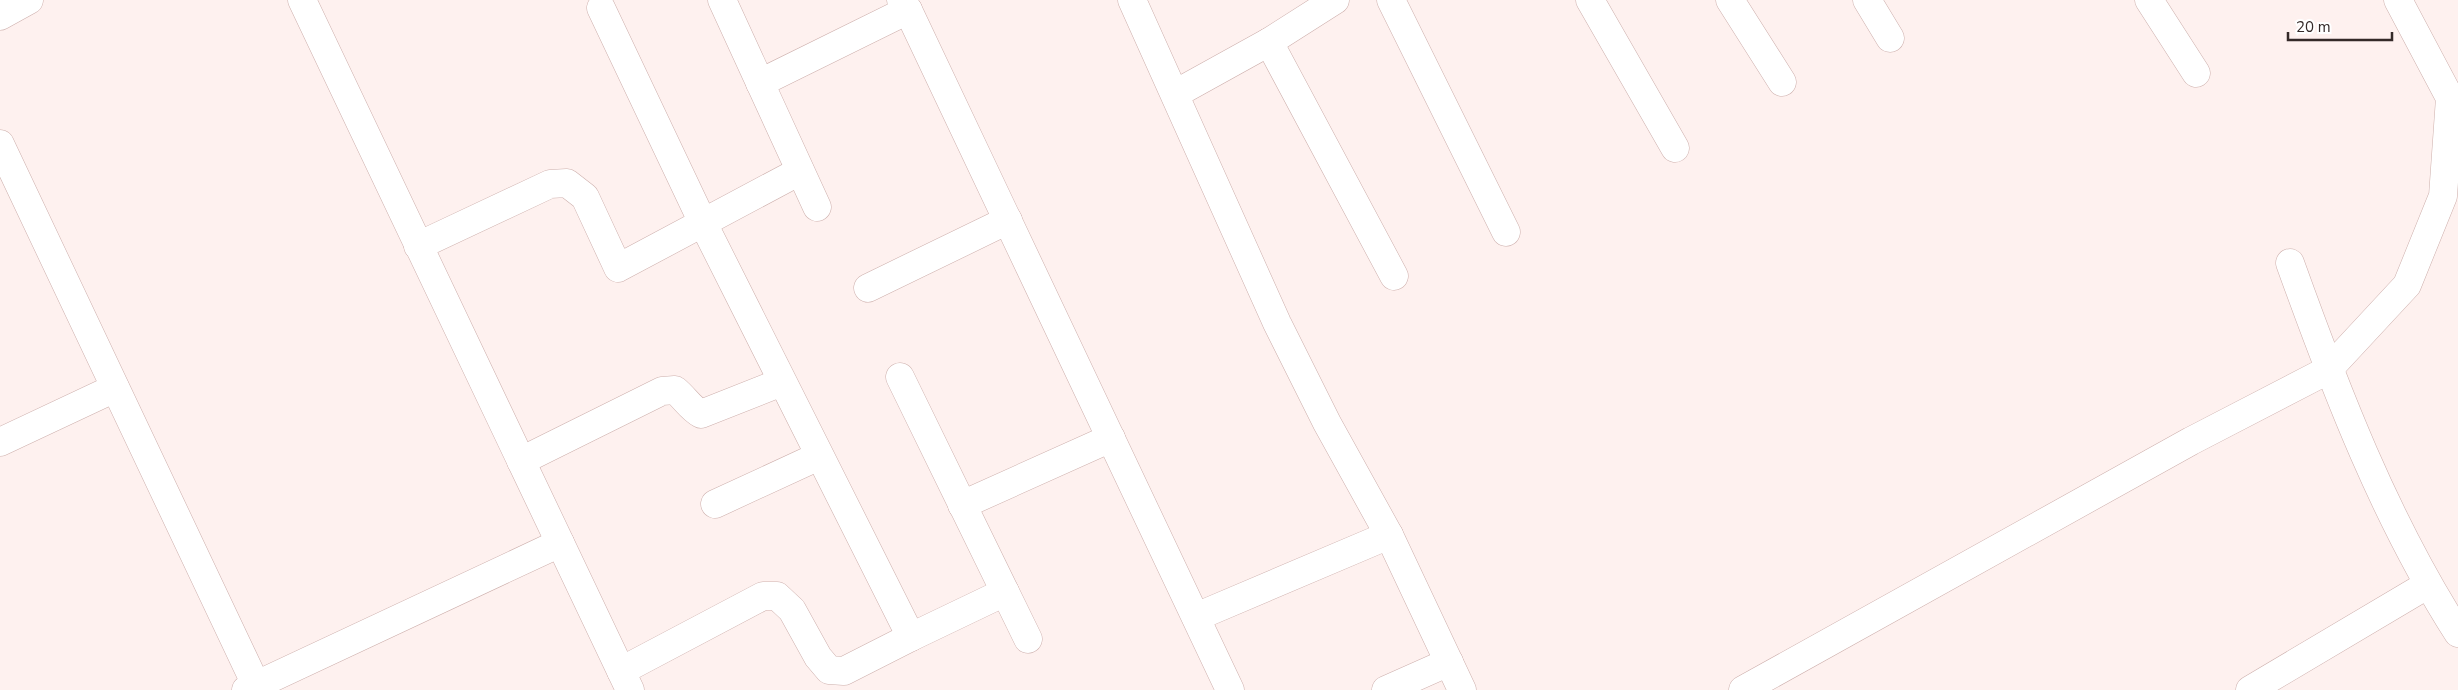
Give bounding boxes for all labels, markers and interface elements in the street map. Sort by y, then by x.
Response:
scale bar [2288,10,2392,42]
text: 20 m [2296,17,2331,37]

